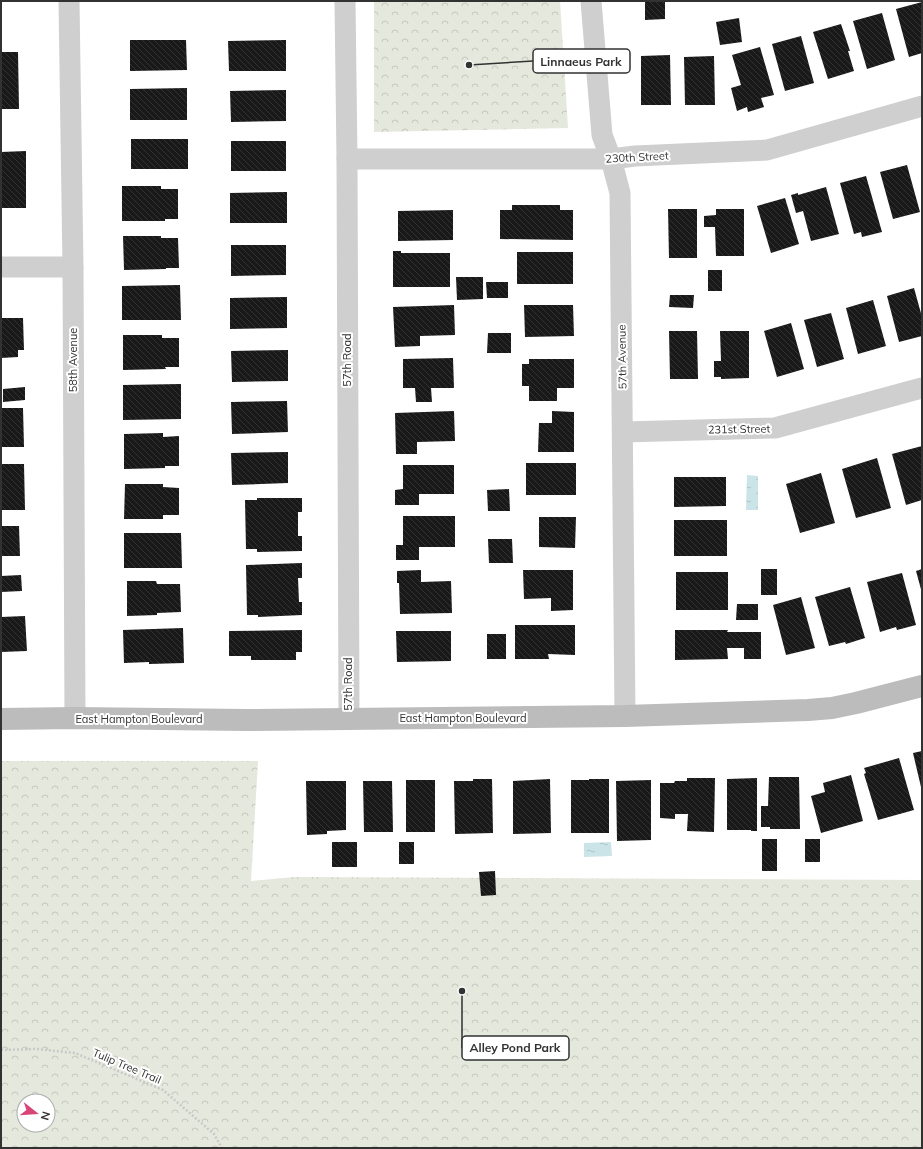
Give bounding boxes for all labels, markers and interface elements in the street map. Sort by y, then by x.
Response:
callout: Linnaeus Park [533,49,630,73]
text: Linnaeus Park [540,54,622,69]
street label: 230th Street [605,148,669,166]
street label: 57th Avenue [614,325,630,389]
street label: 58th Avenue [66,328,80,392]
street label: 57th Road [340,333,354,387]
street label: 231st Street [708,421,770,437]
street label: 57th Road [341,657,355,711]
street label: East Hampton Boulevard [399,711,527,725]
street label: East Hampton Boulevard [75,712,203,726]
callout: Alley Pond Park [462,1036,569,1060]
text: Alley Pond Park [470,1040,561,1055]
street label: Tulip Tree Trail [91,1045,163,1087]
north arrow [16,1093,56,1133]
text: N [38,1110,53,1122]

